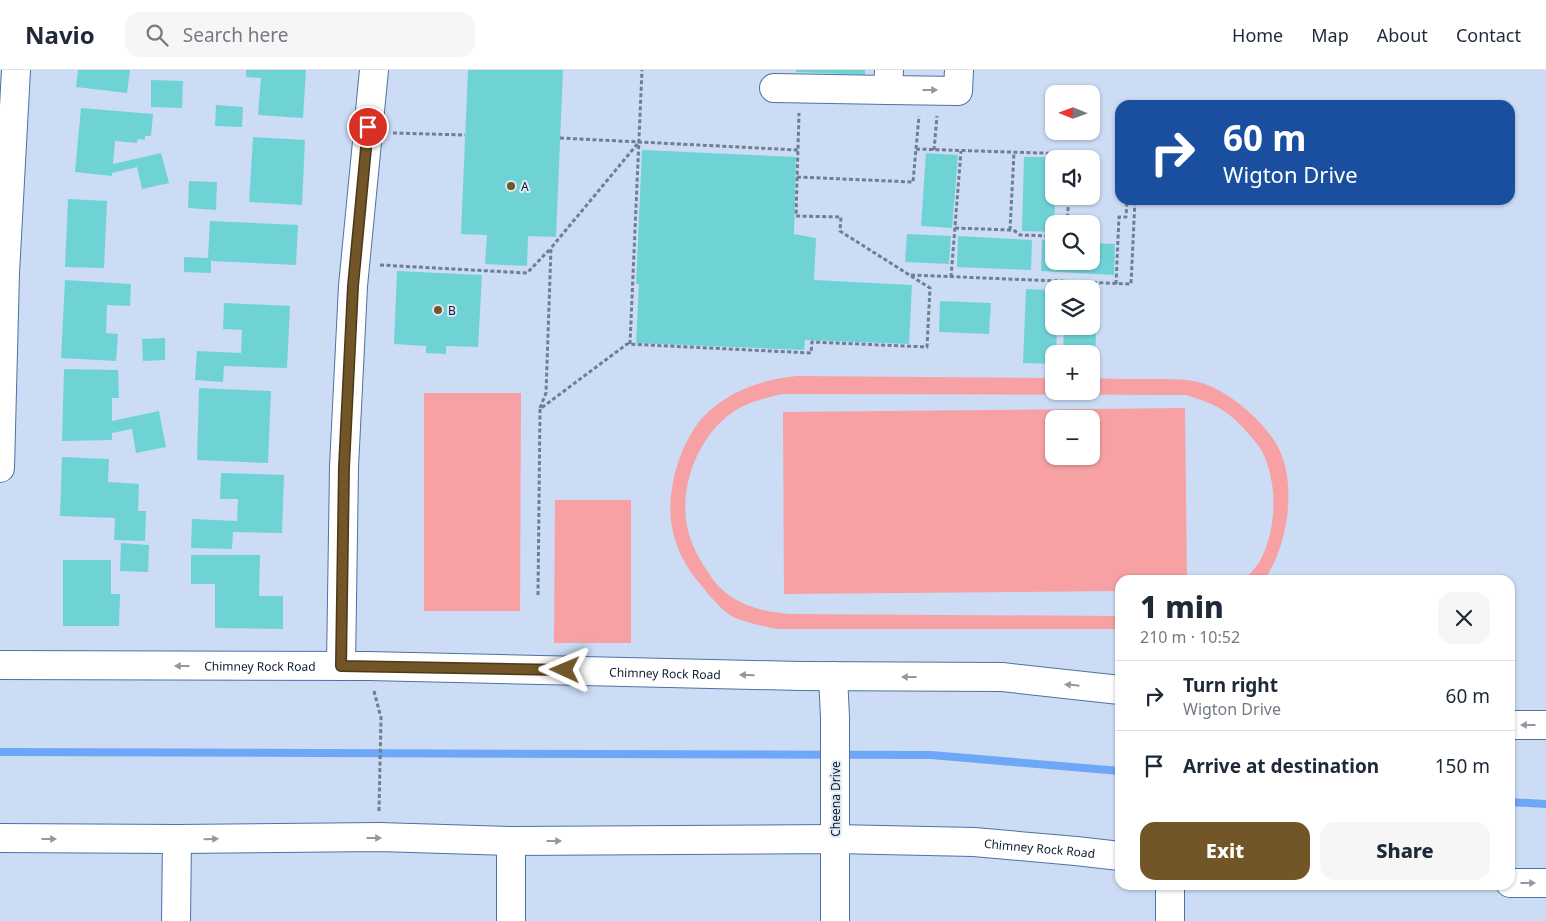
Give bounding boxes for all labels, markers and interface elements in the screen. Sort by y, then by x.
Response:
search box [125,12,475,57]
text: Navio [25,18,95,51]
icon: search [143,21,171,49]
text: Search here [183,22,289,48]
text: Home [1232,23,1283,47]
text: Map [1311,23,1349,47]
text: About [1377,23,1428,47]
text: Contact [1456,23,1521,47]
north arrow [1045,85,1100,140]
map controls [1045,85,1100,465]
one-way arrow [922,86,938,94]
pin [347,106,389,148]
icon: arrive [354,113,382,141]
text: 60 m [1223,114,1306,161]
icon: right [1140,120,1205,185]
button: sound [1045,150,1100,205]
text: Wigton Drive [1223,159,1358,189]
place label: A [521,178,529,195]
marker: A [505,180,517,192]
button: search [1045,215,1100,270]
button: layers [1045,280,1100,335]
place label: B [448,302,456,319]
marker: B [432,304,444,316]
button: + [1045,345,1100,400]
button: − [1045,410,1100,465]
text: 1 min [1140,586,1224,627]
button: close [1438,592,1490,644]
text: 210 m · 10:52 [1140,626,1240,648]
position arrow [538,643,590,695]
street label: Chimney Rock Road [204,657,316,674]
one-way arrow [174,662,190,670]
street label: Chimney Rock Road [609,663,721,683]
one-way arrow [739,671,755,679]
text: Turn right [1183,672,1278,698]
one-way arrow [901,673,917,681]
one-way arrow [1063,681,1079,689]
icon: right [1140,682,1168,710]
text: 60 m [1446,683,1490,709]
text: Wigton Drive [1183,698,1281,720]
one-way arrow [1520,721,1536,729]
icon: arrive [1140,752,1168,780]
text: Arrive at destination [1183,753,1379,779]
text: 150 m [1435,753,1490,779]
street label: Cheena Drive [827,761,844,837]
button: Exit [1140,822,1310,880]
button: Share [1320,822,1490,880]
one-way arrow [366,834,382,842]
street label: Chimney Rock Road [983,834,1096,862]
one-way arrow [41,835,57,843]
one-way arrow [203,835,219,843]
one-way arrow [546,836,562,844]
one-way arrow [1520,879,1536,887]

